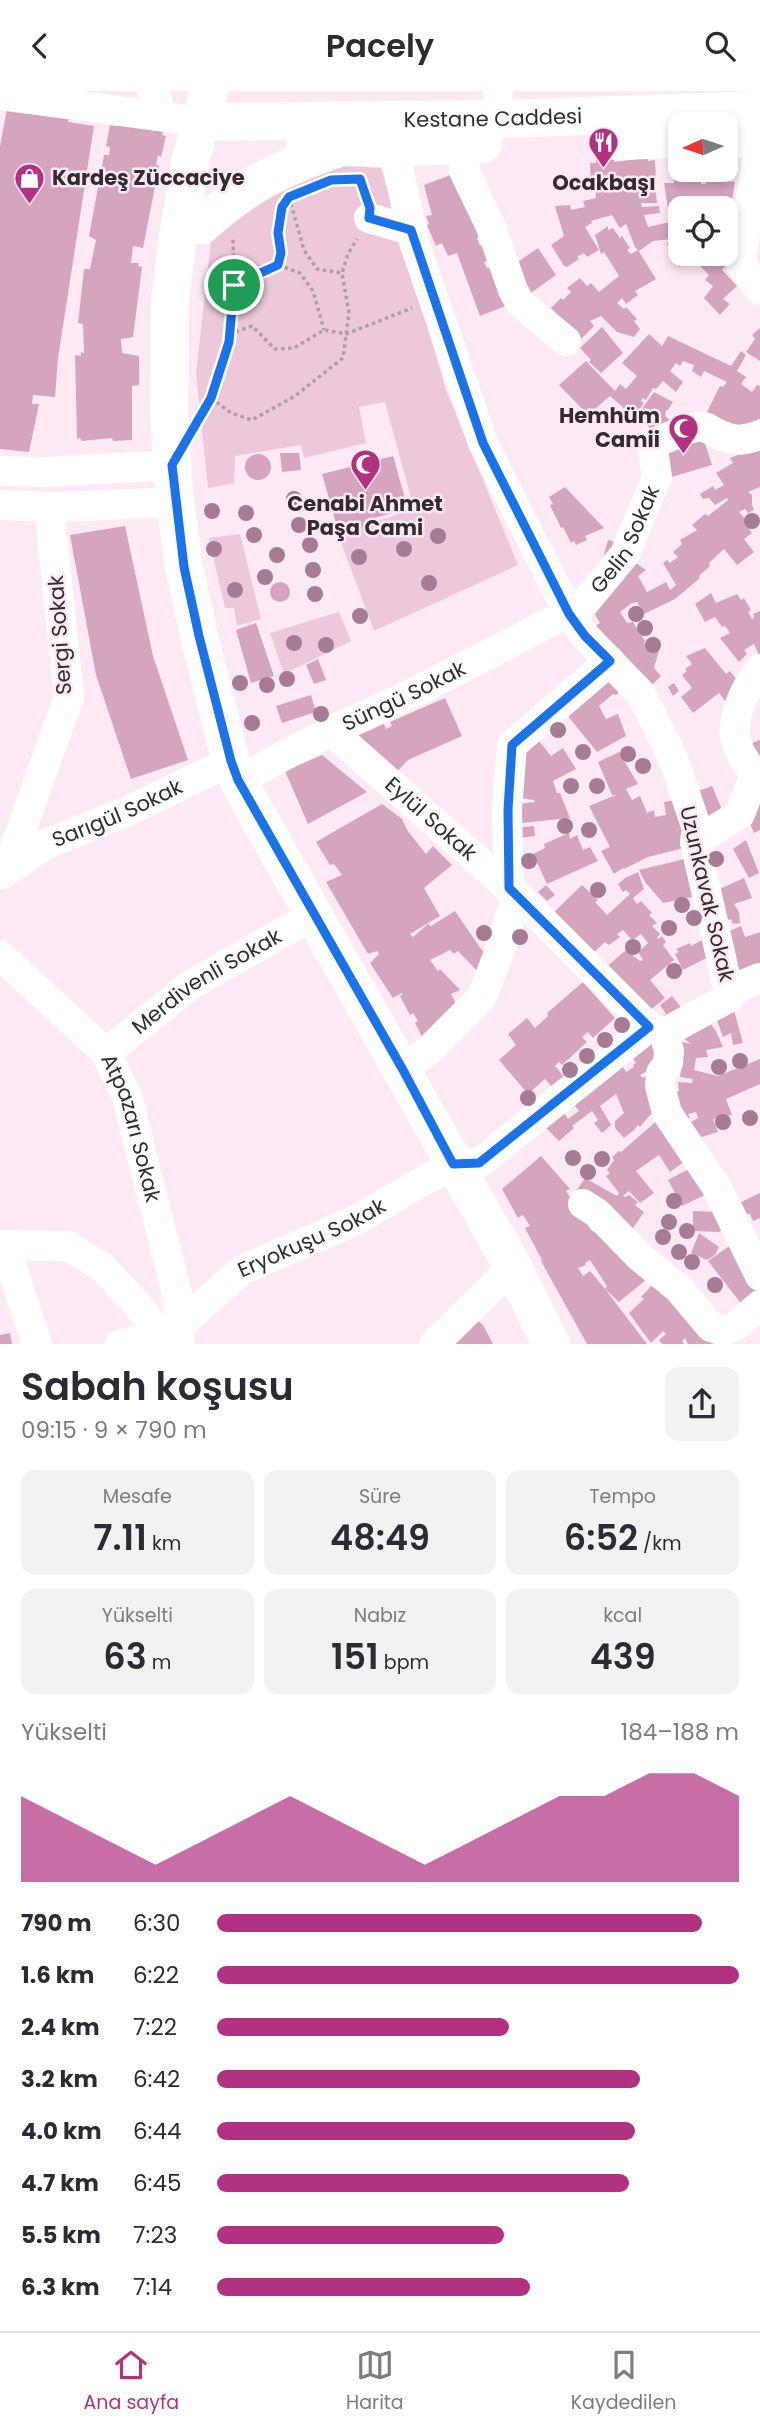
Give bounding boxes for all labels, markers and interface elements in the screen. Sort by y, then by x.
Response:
text: Pacely [326,23,434,68]
icon: back [21,27,59,65]
icon: search [701,27,739,65]
street label: Kestane Caddesi [404,101,583,134]
north arrow [668,112,738,182]
map controls [668,112,738,266]
restaurant icon: Ocakbaşı [587,126,621,170]
shop icon: Kardeş Züccaciye [12,161,46,205]
place label: Kardeş Züccaciye [52,163,245,192]
place label: Ocakbaşı [552,168,656,197]
button: locate [668,196,738,266]
pin [204,255,264,315]
icon: arrive [215,266,253,304]
place label: Hemhüm Camii [559,401,660,454]
mosque icon: Hemhüm Camii [666,411,700,455]
mosque icon: Cenabi Ahmet Paşa Cami [348,447,382,491]
street label: Gelin Sokak [583,481,666,599]
place label: Cenabi Ahmet Paşa Cami [287,489,443,542]
street label: Sergi Sokak [41,574,78,696]
street label: Süngü Sokak [337,653,471,738]
street label: Eylül Sokak [379,770,483,867]
street label: Sarıgül Sokak [48,772,187,854]
street label: Uzunkavak Sokak [673,803,742,985]
street label: Merdivenli Sokak [125,921,287,1041]
street label: Atpazarı Sokak [94,1049,168,1205]
street label: Eryokuşu Sokak [233,1191,391,1284]
text: Sabah koşusu [21,1360,294,1413]
button: share [665,1367,739,1441]
text: 09:15 · 9 × 790 m [21,1414,207,1446]
text: Mesafe [103,1483,172,1510]
text: Süre [359,1483,401,1510]
text: Tempo [589,1483,656,1510]
text: 7.11 [93,1513,147,1562]
text: 48:49 [330,1513,430,1562]
text: 6:52 [564,1513,638,1562]
text: km [147,1530,181,1557]
text: /km [638,1530,682,1557]
text: Yükselti [102,1602,173,1629]
text: Nabız [354,1602,406,1629]
text: kcal [603,1602,642,1629]
text: 63 [103,1632,147,1681]
text: 151 [331,1632,379,1681]
text: 439 [590,1632,656,1681]
text: m [147,1649,171,1676]
text: bpm [379,1649,429,1676]
text: Yükselti [21,1716,107,1748]
text: 184–188 m [621,1716,739,1748]
text: 790 m [21,1907,92,1939]
text: 6:30 [133,1907,181,1939]
text: 1.6 km [21,1959,94,1991]
text: 6:22 [133,1959,179,1991]
text: 2.4 km [21,2011,100,2043]
text: 7:22 [133,2011,177,2043]
text: 3.2 km [21,2063,98,2095]
text: 6:42 [133,2063,180,2095]
text: 4.0 km [21,2115,102,2147]
text: 6:44 [133,2115,181,2147]
text: 4.7 km [21,2167,99,2199]
text: 6:45 [133,2167,181,2199]
text: 5.5 km [21,2219,101,2251]
text: 7:23 [133,2219,177,2251]
text: 6.3 km [21,2271,100,2303]
text: 7:14 [133,2271,172,2303]
tab: Ana sayfa [84,2346,179,2417]
tab: Harita [346,2346,404,2417]
tab: Kaydedilen [571,2346,676,2417]

